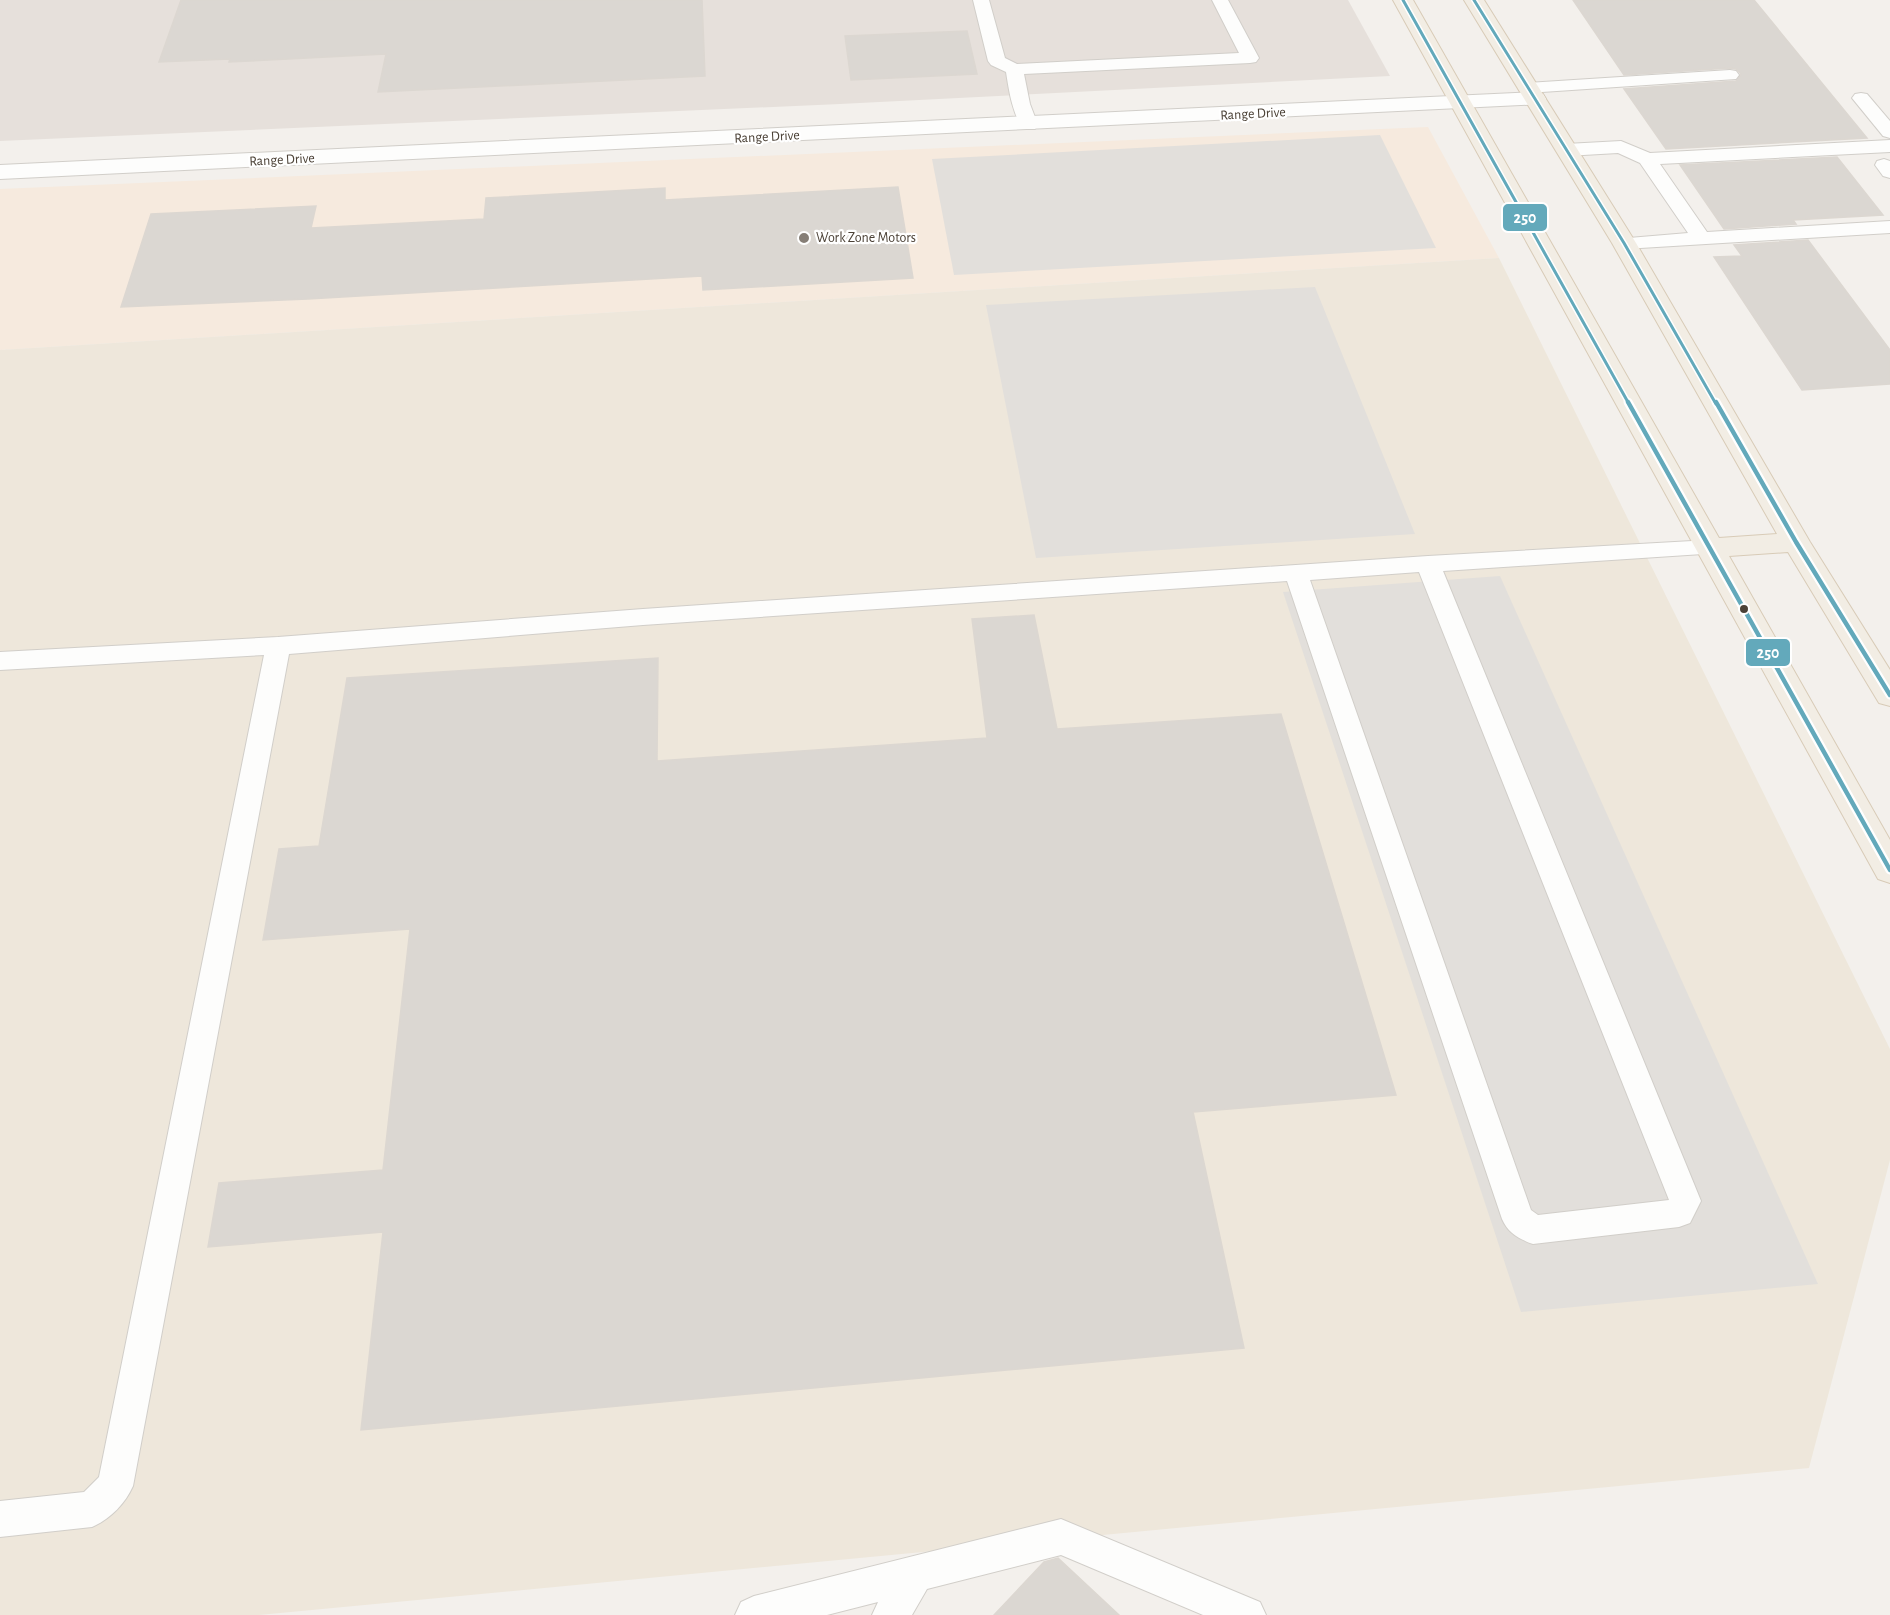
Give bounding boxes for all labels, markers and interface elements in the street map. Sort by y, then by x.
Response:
street label: Range Drive [1220,105,1286,123]
street label: Range Drive [734,128,800,146]
street label: Range Drive [249,151,315,169]
line badge: 250 [1502,203,1548,232]
text: 250 [1514,210,1536,226]
marker: Work Zone Motors [797,231,811,245]
place label: Work Zone Motors [816,231,916,245]
unlabelled marker [1738,603,1750,615]
line badge: 250 [1745,638,1791,667]
text: 250 [1757,645,1779,661]

